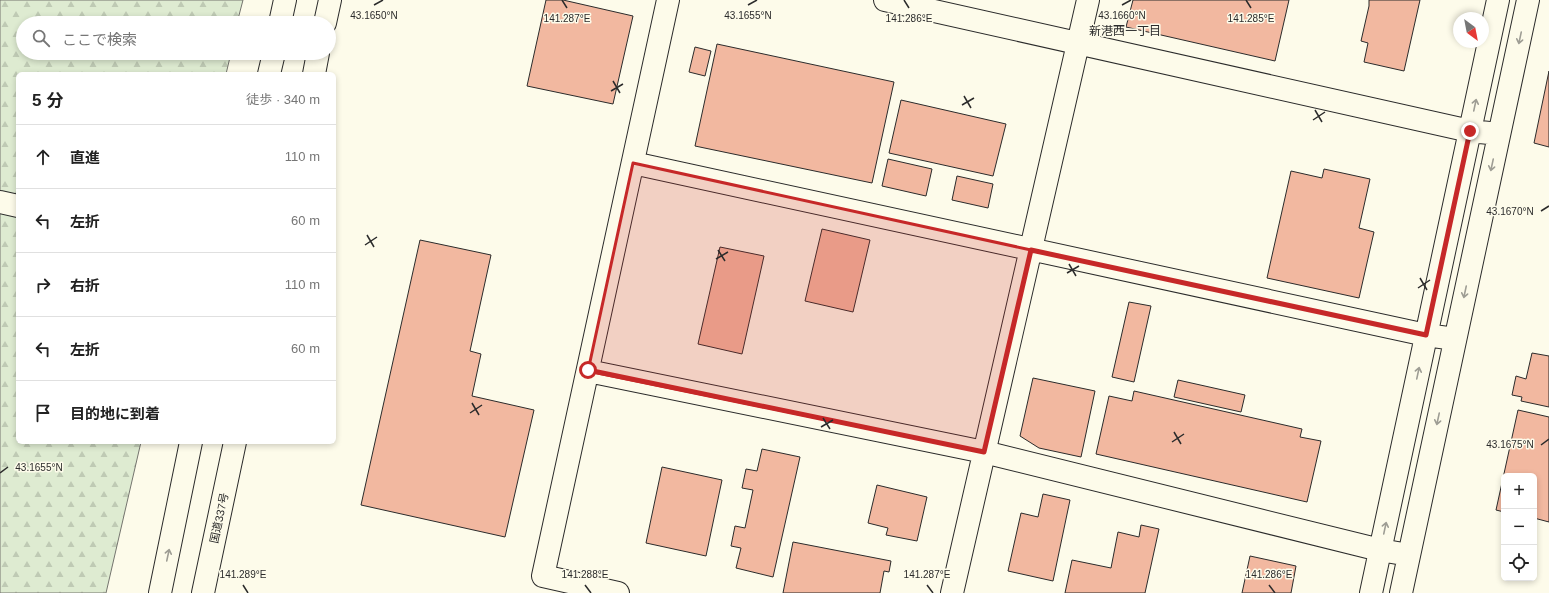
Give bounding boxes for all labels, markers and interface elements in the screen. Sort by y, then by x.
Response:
text: 43.1650°N [350,10,398,21]
text: 43.1655°N [724,10,772,21]
text: 43.1660°N [1098,10,1146,21]
north arrow [1453,12,1489,48]
text: 141.287°E [544,13,591,24]
text: 141.286°E [886,13,933,24]
text: 141.285°E [1228,13,1275,24]
search box [16,16,336,60]
district label: 新港西一丁目 [1089,24,1161,38]
icon: search [30,27,52,49]
text: ここで検索 [62,31,137,48]
one-way arrow [1515,31,1523,44]
text: 5 分 [32,91,63,110]
text: 徒歩 · 340 m [246,92,320,107]
one-way arrow [1472,99,1480,112]
route end [1461,122,1479,140]
icon: ahead [32,146,54,168]
text: 直進 [70,149,100,166]
text: 110 m [285,149,320,164]
one-way arrow [1488,158,1496,171]
text: 43.1670°N [1486,206,1534,217]
icon: left [32,210,54,232]
text: 左折 [70,213,100,230]
text: 60 m [291,213,320,228]
icon: right [32,274,54,296]
text: 右折 [70,277,100,294]
text: 110 m [285,277,320,292]
one-way arrow [1461,285,1469,298]
icon: left [32,338,54,360]
text: 左折 [70,341,100,358]
text: 60 m [291,341,320,356]
route start [579,361,597,379]
one-way arrow [1414,367,1422,380]
icon: arrive [32,402,54,424]
text: 目的地に到着 [70,405,160,422]
one-way arrow [1433,413,1441,426]
text: 43.1675°N [1486,439,1534,450]
text: 43.1655°N [15,462,63,473]
map controls [1501,473,1537,581]
button: + [1501,473,1537,509]
street label: 国道337号 [208,492,230,544]
button: − [1501,509,1537,545]
one-way arrow [1381,521,1389,534]
button: locate [1501,545,1537,581]
one-way arrow [164,549,172,562]
text: 141.289°E [220,569,267,580]
text: 141.288°E [562,569,609,580]
text: 141.287°E [904,569,951,580]
text: 141.286°E [1246,569,1293,580]

